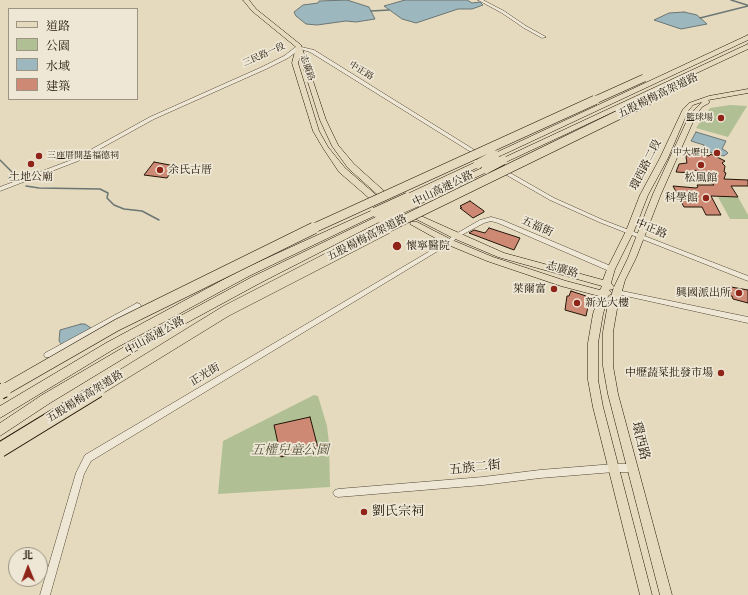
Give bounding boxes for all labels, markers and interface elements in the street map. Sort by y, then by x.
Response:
legend [8,8,138,100]
text: 道路 [46,19,70,33]
text: 公園 [46,39,70,53]
street label: 三民路一段 [241,41,287,69]
street label: 志廣路 [297,53,317,83]
text: 水域 [46,59,70,73]
street label: 中正路 [347,59,375,83]
street label: 五股楊梅高架道路 [616,71,700,121]
text: 建築 [46,79,70,93]
place label: 籃球場 [686,113,713,123]
marker: 籃球場 [716,113,726,123]
street label: 環西路二段 [628,138,664,192]
place label: 中大壢中 [673,148,709,158]
marker: 中大壢中 [712,148,722,158]
marker: 三座厝開基福德祠 [34,151,44,161]
place label: 三座厝開基福德祠 [47,151,119,161]
marker: 土地公廟 [26,159,36,169]
marker: 松風館 [696,160,706,170]
place label: 余氏古厝 [168,163,212,177]
marker: 余氏古厝 [155,165,165,175]
street label: 中山高速公路 [410,169,476,209]
place label: 土地公廟 [9,170,53,184]
place label: 松風館 [685,171,717,185]
place label: 科學館 [665,191,698,205]
marker: 科學館 [701,193,711,203]
street label: 五股楊梅高架道路 [325,212,409,264]
street label: 五福街 [519,214,555,240]
street label: 中正路 [633,216,669,242]
place label: 懷寧醫院 [406,239,450,253]
marker: 懷寧醫院 [391,240,403,252]
street label: 志廣路 [544,259,580,281]
place label: 萊爾富 [513,282,546,296]
marker: 萊爾富 [549,284,559,294]
place label: 興國派出所 [676,286,731,300]
marker: 興國派出所 [734,288,744,298]
place label: 新光大樓 [585,296,629,310]
marker: 新光大樓 [572,298,582,308]
street label: 中山高速公路 [123,314,187,358]
street label: 正光街 [187,361,223,389]
place label: 中壢蔬菜批發市場 [625,366,713,380]
street label: 五股楊梅高架道路 [44,368,126,426]
marker: 中壢蔬菜批發市場 [716,368,726,378]
street label: 環西路 [628,420,652,462]
park label: 五權兒童公園 [251,443,329,459]
street label: 五族二街 [448,458,502,478]
place label: 劉氏宗祠 [372,504,424,520]
marker: 劉氏宗祠 [359,507,369,517]
north arrow [8,547,48,587]
text: 北 [22,549,33,562]

